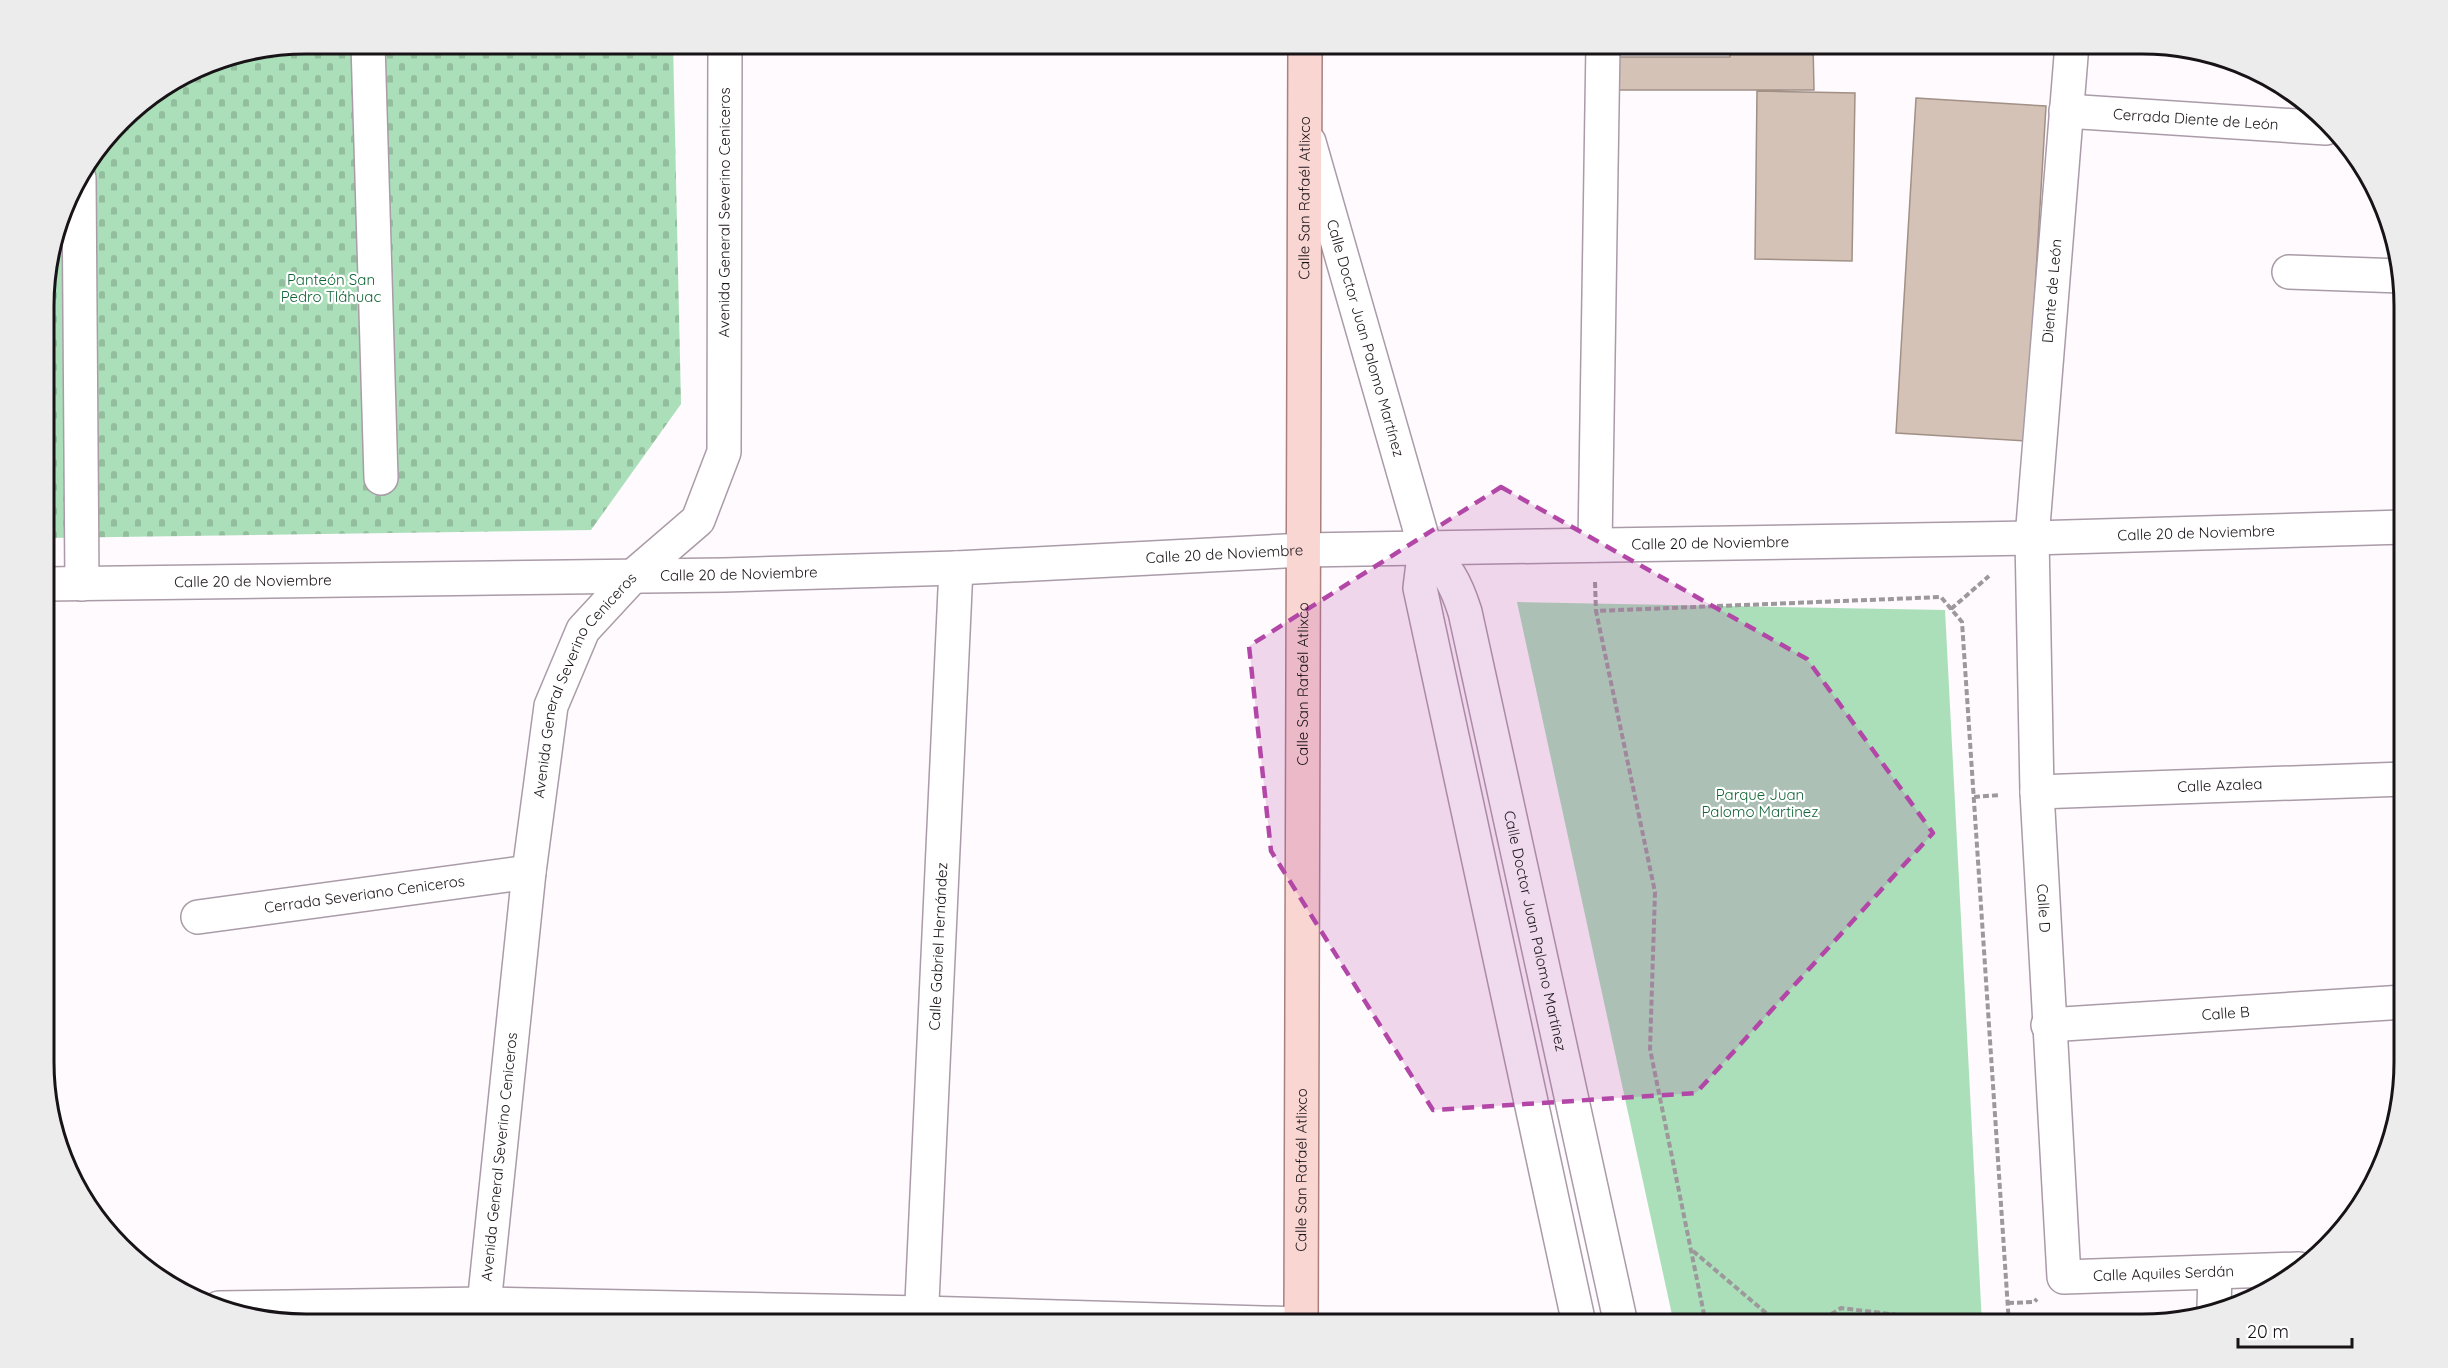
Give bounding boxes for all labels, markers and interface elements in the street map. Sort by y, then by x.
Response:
street label: Avenida General Severino Ceniceros [714,87,734,338]
street label: Cerrada Diente de León [2112,104,2279,134]
street label: Calle San Rafaél Atlixco [1294,116,1314,280]
street label: Calle Doctor Juan Palomo Martínez [1323,217,1409,459]
street label: Diente de León [2037,238,2066,344]
park label: Panteón San Pedro Tláhuac [281,270,381,306]
street label: Calle 20 de Noviembre [2117,521,2275,544]
street label: Calle 20 de Noviembre [1631,532,1789,554]
street label: Calle 20 de Noviembre [1145,540,1304,567]
street label: Calle 20 de Noviembre [660,562,818,585]
street label: Avenida General Severino Ceniceros [529,568,640,799]
street label: Calle 20 de Noviembre [174,570,332,591]
street label: Calle San Rafaél Atlixco [1293,602,1312,766]
street label: Calle Azalea [2177,774,2263,796]
park label: Parque Juan Palomo Martinez [1701,785,1819,821]
street label: Calle Doctor Juan Palomo Martínez [1500,809,1571,1053]
street label: Calle Gabriel Hernández [925,862,951,1031]
street label: Cerrada Severiano Ceniceros [263,871,466,917]
street label: Calle D [2033,883,2055,933]
street label: Calle B [2201,1002,2250,1024]
street label: Avenida General Severino Ceniceros [476,1031,521,1282]
street label: Calle San Rafaél Atlixco [1291,1088,1311,1252]
street label: Calle Aquiles Serdán [2093,1261,2234,1285]
scale bar [2238,1311,2352,1349]
text: 20 m [2247,1320,2289,1343]

